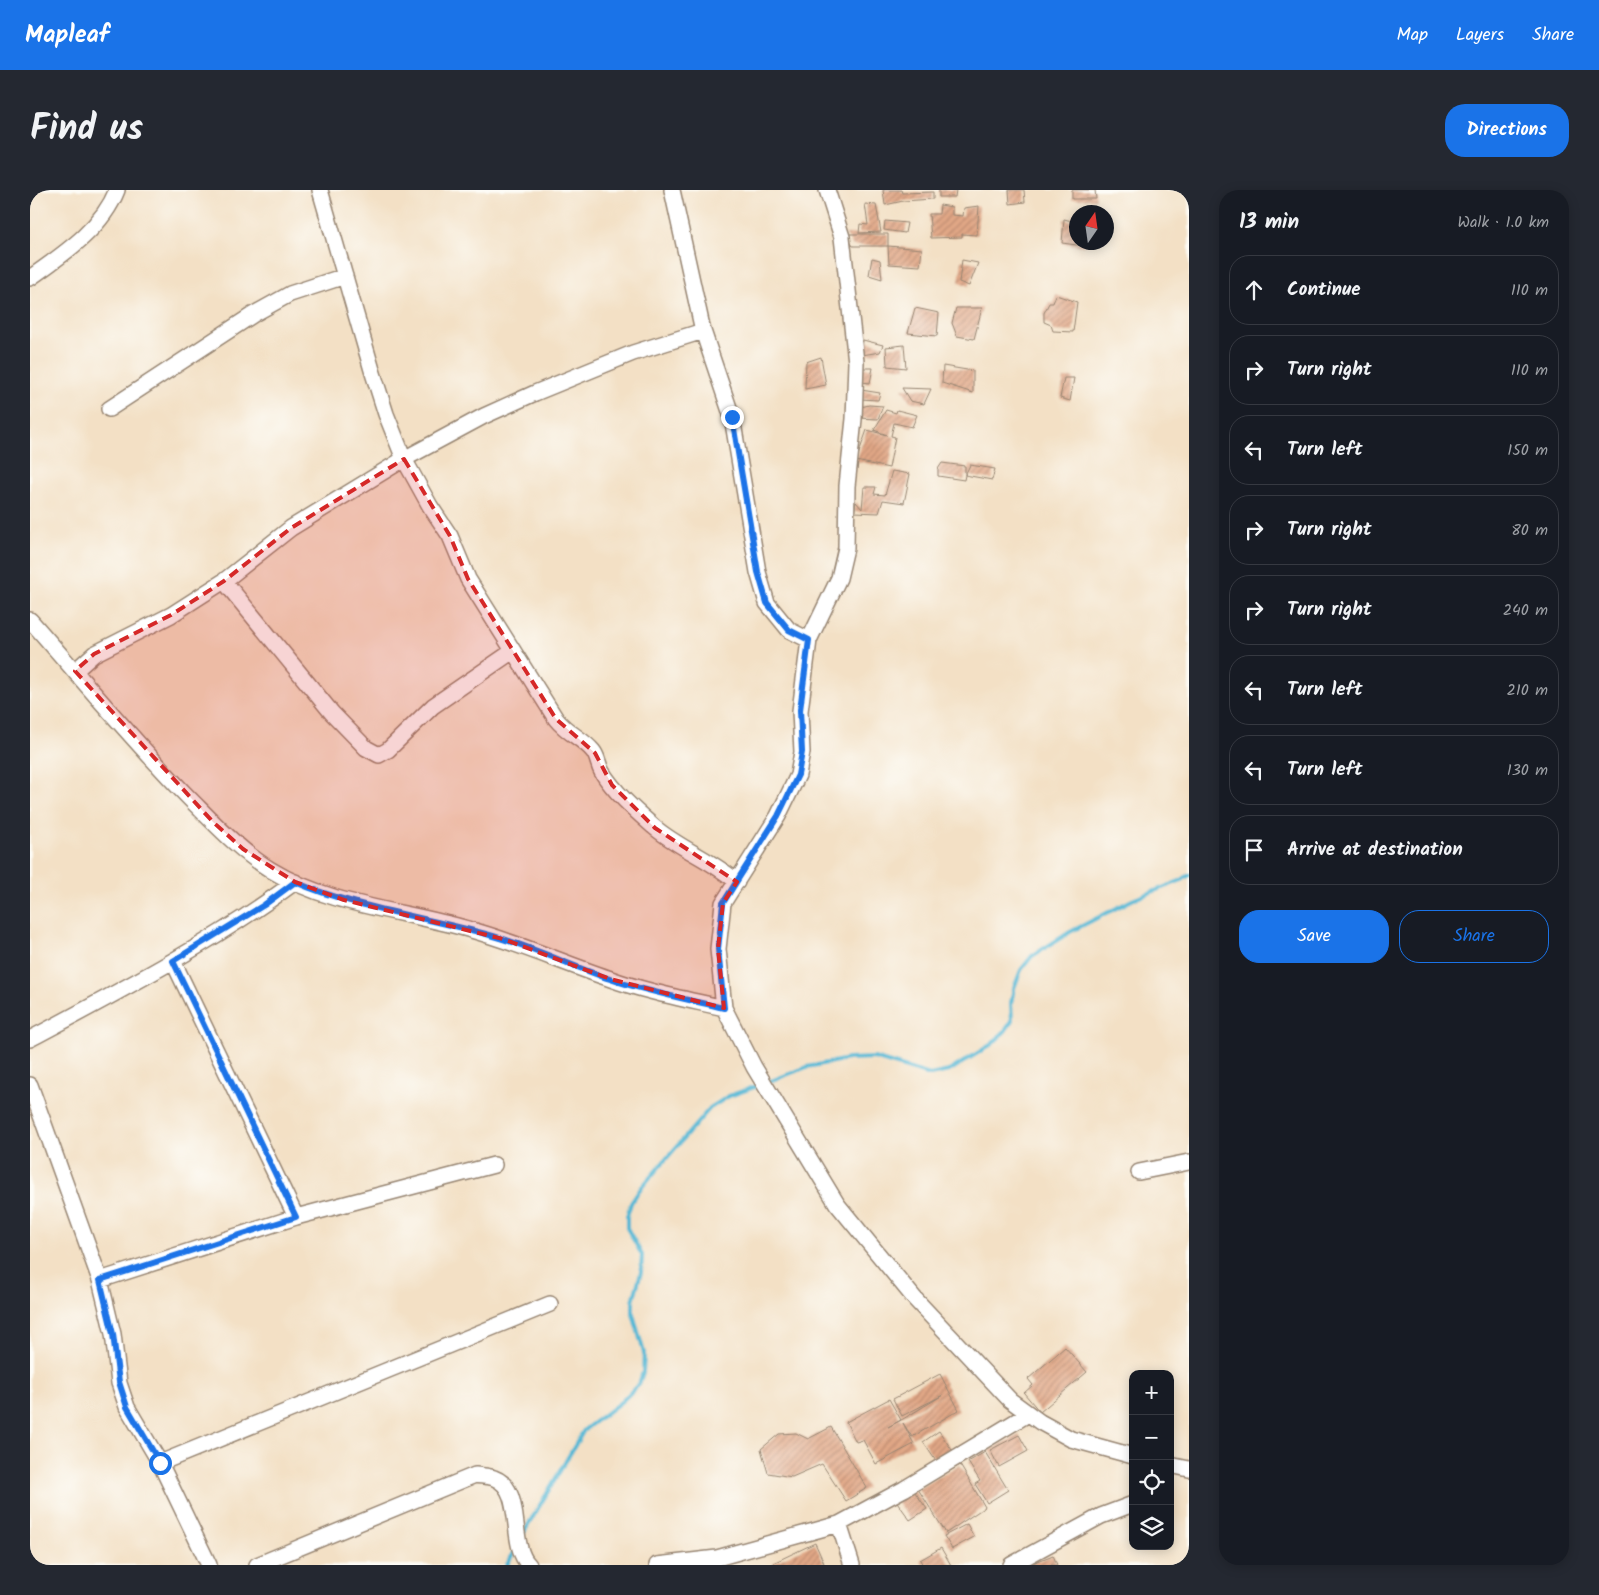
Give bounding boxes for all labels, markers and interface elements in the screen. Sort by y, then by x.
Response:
text: Mapleaf [25,16,109,55]
text: Map [1397,21,1428,50]
text: Layers [1456,21,1504,50]
text: Share [1532,21,1574,50]
text: Find us [30,102,143,158]
button: Directions [1445,104,1569,157]
north arrow [1069,205,1114,250]
text: 13 min [1239,206,1299,239]
text: Walk · 1.0 km [1457,210,1549,235]
text: Continue [1287,275,1360,305]
icon: ahead [1240,276,1268,304]
text: 110 m [1511,278,1548,303]
text: Turn right [1287,355,1372,385]
icon: right [1240,356,1268,384]
text: 110 m [1511,358,1548,383]
route end [721,406,744,429]
text: Turn left [1287,435,1362,465]
icon: left [1240,436,1268,464]
text: 150 m [1507,438,1548,463]
text: Turn right [1287,515,1372,545]
icon: right [1240,516,1268,544]
text: 80 m [1511,518,1548,543]
text: Turn right [1287,595,1372,625]
icon: right [1240,596,1268,624]
text: 240 m [1503,598,1548,623]
text: Turn left [1287,675,1362,705]
icon: left [1240,676,1268,704]
text: 210 m [1507,678,1548,703]
text: Turn left [1287,755,1362,785]
icon: left [1240,756,1268,784]
text: 130 m [1507,758,1548,783]
text: Arrive at destination [1287,835,1463,865]
icon: arrive [1240,836,1268,864]
button: Save [1239,910,1389,963]
button: Share [1399,910,1549,963]
map controls [1129,1370,1174,1550]
button: + [1129,1370,1174,1415]
button: − [1129,1415,1174,1460]
route start [149,1452,172,1475]
button: locate [1129,1460,1174,1505]
button: layers [1129,1505,1174,1550]

